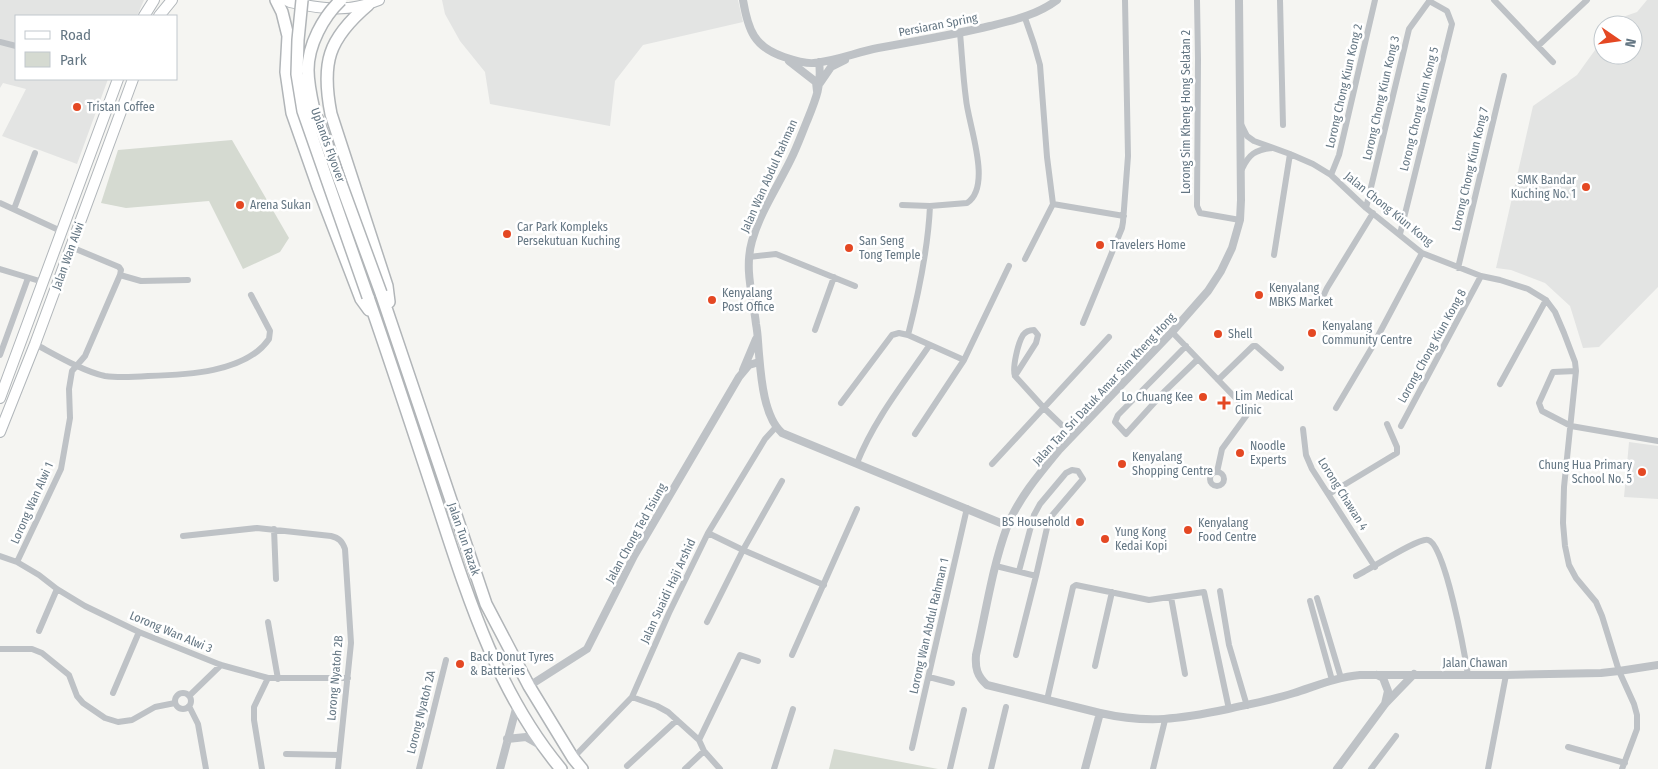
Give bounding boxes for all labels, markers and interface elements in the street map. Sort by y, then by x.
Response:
street label: Persiaran Spring [897,10,979,40]
legend [15,15,178,80]
north arrow [1593,15,1643,65]
street label: Lorong Chong Kiun Kong 2 [1323,23,1365,149]
text: Road [60,26,91,44]
street label: Lorong Sim Kheng Hong Selatan 2 [1179,30,1193,194]
street label: Lorong Chong Kiun Kong 3 [1360,34,1402,162]
text: N [1621,37,1639,49]
street label: Lorong Chong Kiun Kong 5 [1397,45,1441,172]
text: Park [60,51,87,69]
place label: Tristan Coffee [87,100,155,114]
marker: Tristan Coffee [71,101,83,113]
street label: Uplands Flyover [308,106,348,185]
street label: Lorong Chong Kiun Kong 7 [1449,106,1491,232]
street label: Jalan Wan Abdul Rahman [738,117,800,235]
street label: Jalan Chong Kiun Kong [1342,169,1436,249]
place label: SMK Bandar Kuching No. 1 [1511,173,1577,201]
marker: SMK Bandar Kuching No. 1 [1580,181,1592,193]
place label: Arena Sukan [250,198,311,212]
marker: Arena Sukan [234,199,246,211]
street label: Jalan Wan Alwi [49,220,87,292]
place label: Car Park Kompleks Persekutuan Kuching [517,220,620,248]
marker: Car Park Kompleks Persekutuan Kuching [501,228,513,240]
place label: San Seng Tong Temple [859,234,921,262]
place label: Travelers Home [1110,238,1186,252]
marker: Travelers Home [1094,239,1106,251]
marker: San Seng Tong Temple [843,242,855,254]
place label: Kenyalang MBKS Market [1269,281,1333,309]
place label: Kenyalang Post Office [722,286,774,314]
street label: Lorong Chong Kiun Kong 8 [1395,287,1469,405]
marker: Kenyalang MBKS Market [1253,289,1265,301]
marker: Kenyalang Post Office [706,294,718,306]
street label: Jalan Tan Sri Datuk Amar Sim Kheng Hong [1030,310,1179,468]
place label: Kenyalang Community Centre [1322,319,1412,347]
place label: Shell [1228,327,1253,341]
marker: Kenyalang Community Centre [1306,327,1318,339]
marker: Shell [1212,328,1224,340]
place label: Lim Medical Clinic [1235,389,1293,417]
place label: Lo Chuang Kee [1122,390,1193,404]
marker: Lo Chuang Kee [1197,391,1209,403]
marker: Lim Medical Clinic [1217,396,1231,410]
place label: Noodle Experts [1250,439,1286,467]
marker: Noodle Experts [1234,447,1246,459]
place label: Kenyalang Shopping Centre [1132,450,1213,478]
street label: Lorong Chawan 4 [1315,455,1371,533]
marker: Kenyalang Shopping Centre [1116,458,1128,470]
place label: Chung Hua Primary School No. 5 [1538,458,1633,486]
street label: Lorong Wan Alwi 1 [8,460,56,546]
marker: Chung Hua Primary School No. 5 [1636,466,1648,478]
street label: Jalan Chong Ted Tsiung [603,480,669,585]
street label: Jalan Tun Razak [445,501,483,578]
place label: BS Household [1002,515,1070,529]
marker: BS Household [1074,516,1086,528]
place label: Kenyalang Food Centre [1198,516,1257,544]
marker: Kenyalang Food Centre [1182,524,1194,536]
place label: Yung Kong Kedai Kopi [1115,525,1167,553]
marker: Yung Kong Kedai Kopi [1099,533,1111,545]
street label: Jalan Suaidi Haji Arshid [638,537,698,645]
street label: Lorong Wan Abdul Rahman 1 [907,557,951,695]
street label: Lorong Wan Alwi 3 [128,608,214,656]
street label: Lorong Nyatoh 2B [324,634,346,721]
place label: Back Donut Tyres & Batteries [470,650,554,678]
street label: Jalan Chawan [1442,656,1508,670]
marker: Back Donut Tyres & Batteries [454,658,466,670]
street label: Lorong Nyatoh 2A [404,668,438,755]

